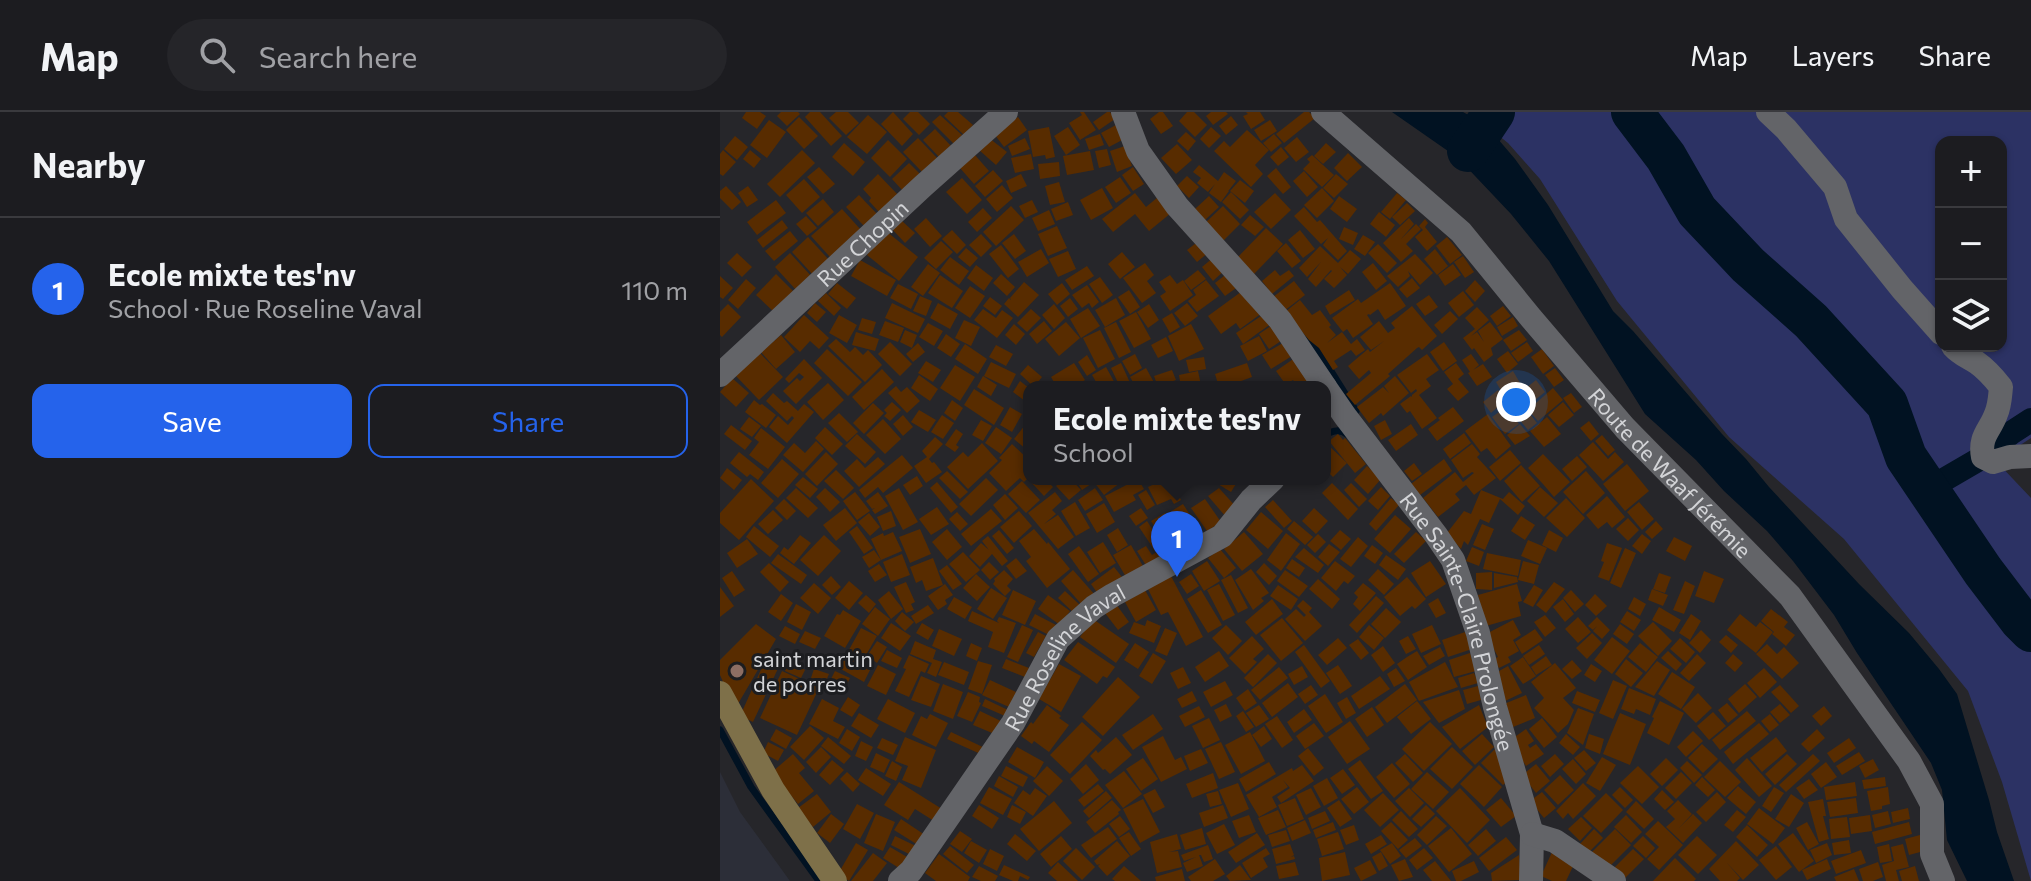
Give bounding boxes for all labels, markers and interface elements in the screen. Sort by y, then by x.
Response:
search box [167,19,727,91]
text: Map [40,32,119,79]
icon: search [195,33,239,77]
text: Search here [259,37,417,74]
text: Map [1690,38,1748,72]
text: Layers [1792,38,1874,72]
text: Share [1918,38,1991,72]
map controls [1935,136,2007,352]
button: + [1935,136,2007,208]
text: Nearby [32,143,146,185]
street label: Rue Chopin [811,194,913,292]
button: − [1935,208,2007,280]
text: Ecole mixte tes'nv [108,255,356,292]
text: 1 [52,274,64,305]
text: 110 m [621,274,688,305]
button: layers [1935,280,2007,352]
text: School · Rue Roseline Vaval [108,292,423,323]
popup [1023,381,1331,485]
your location [1496,382,1536,422]
street label: Route de Waaf Jérémie [1583,382,1758,563]
button: Save [32,384,352,458]
button: Share [368,384,688,458]
text: Ecole mixte tes'nv [1053,399,1301,436]
text: School [1053,436,1134,467]
street label: Rue Sainte-Claire Prolongée [1395,487,1521,754]
pin: 1 [1151,511,1203,577]
street label: Rue Roseline Vaval [998,578,1130,735]
place label: saint martin de porres [753,645,873,697]
marker: saint martin de porres [728,662,746,680]

